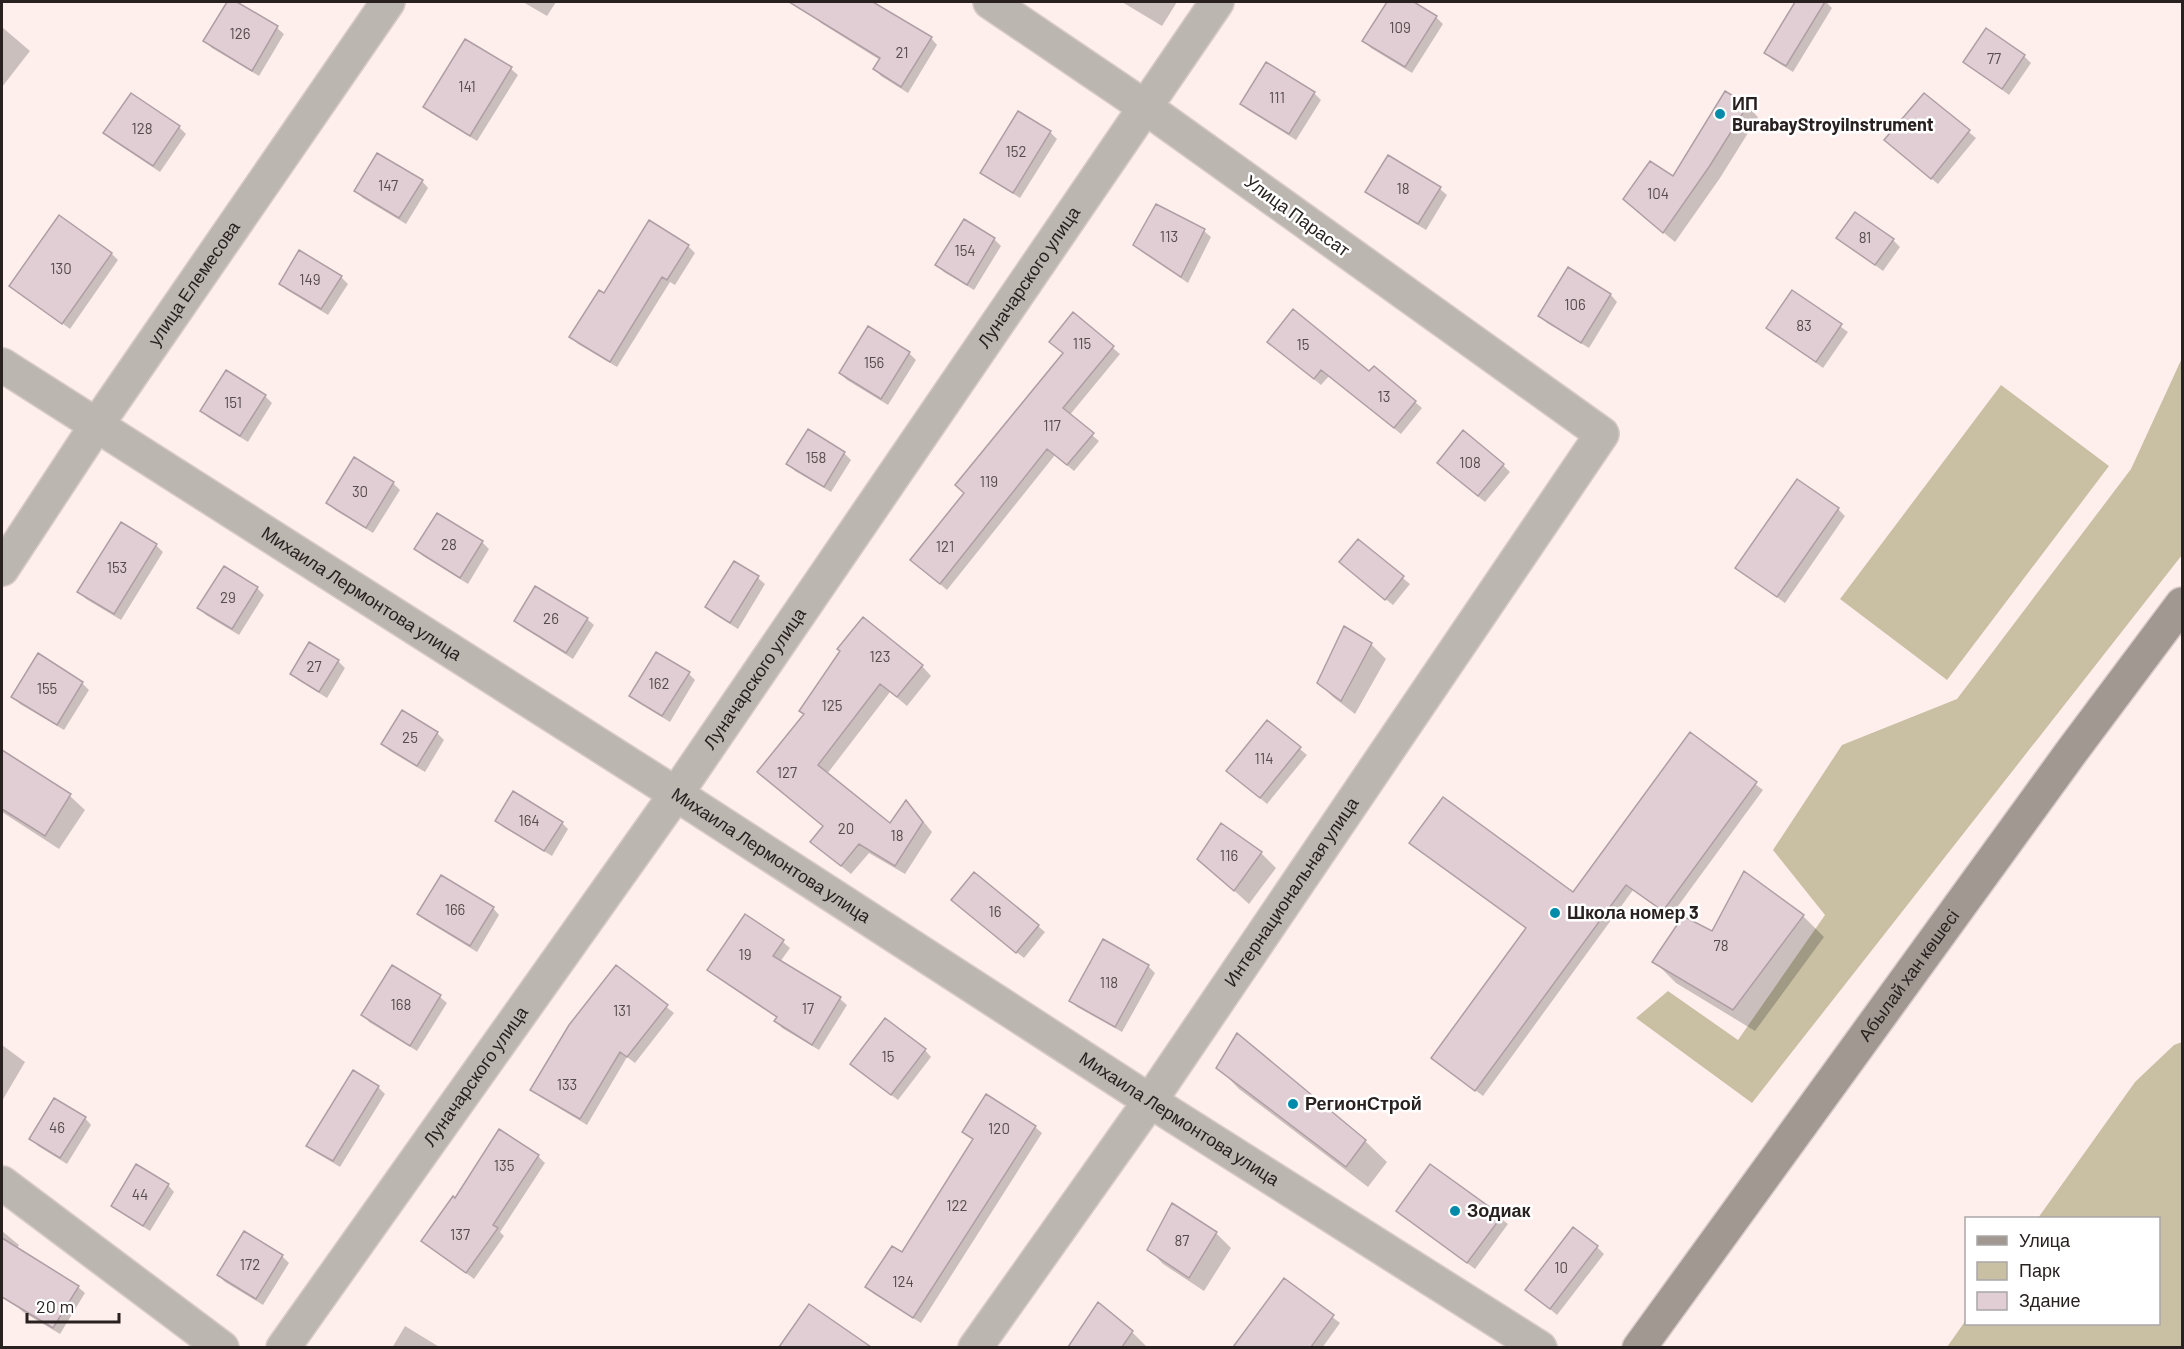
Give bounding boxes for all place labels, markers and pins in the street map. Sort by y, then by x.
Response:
place label: ИП BurabayStroyiInstrument [1732,92,1934,135]
marker: ИП BurabayStroyiInstrument [1713,107,1727,121]
place label: Школа номер 3 [1567,901,1699,923]
marker: Школа номер 3 [1548,906,1562,920]
place label: РегионСтрой [1305,1092,1422,1114]
marker: РегионСтрой [1286,1097,1300,1111]
place label: Зодиак [1467,1199,1532,1221]
marker: Зодиак [1448,1204,1462,1218]

